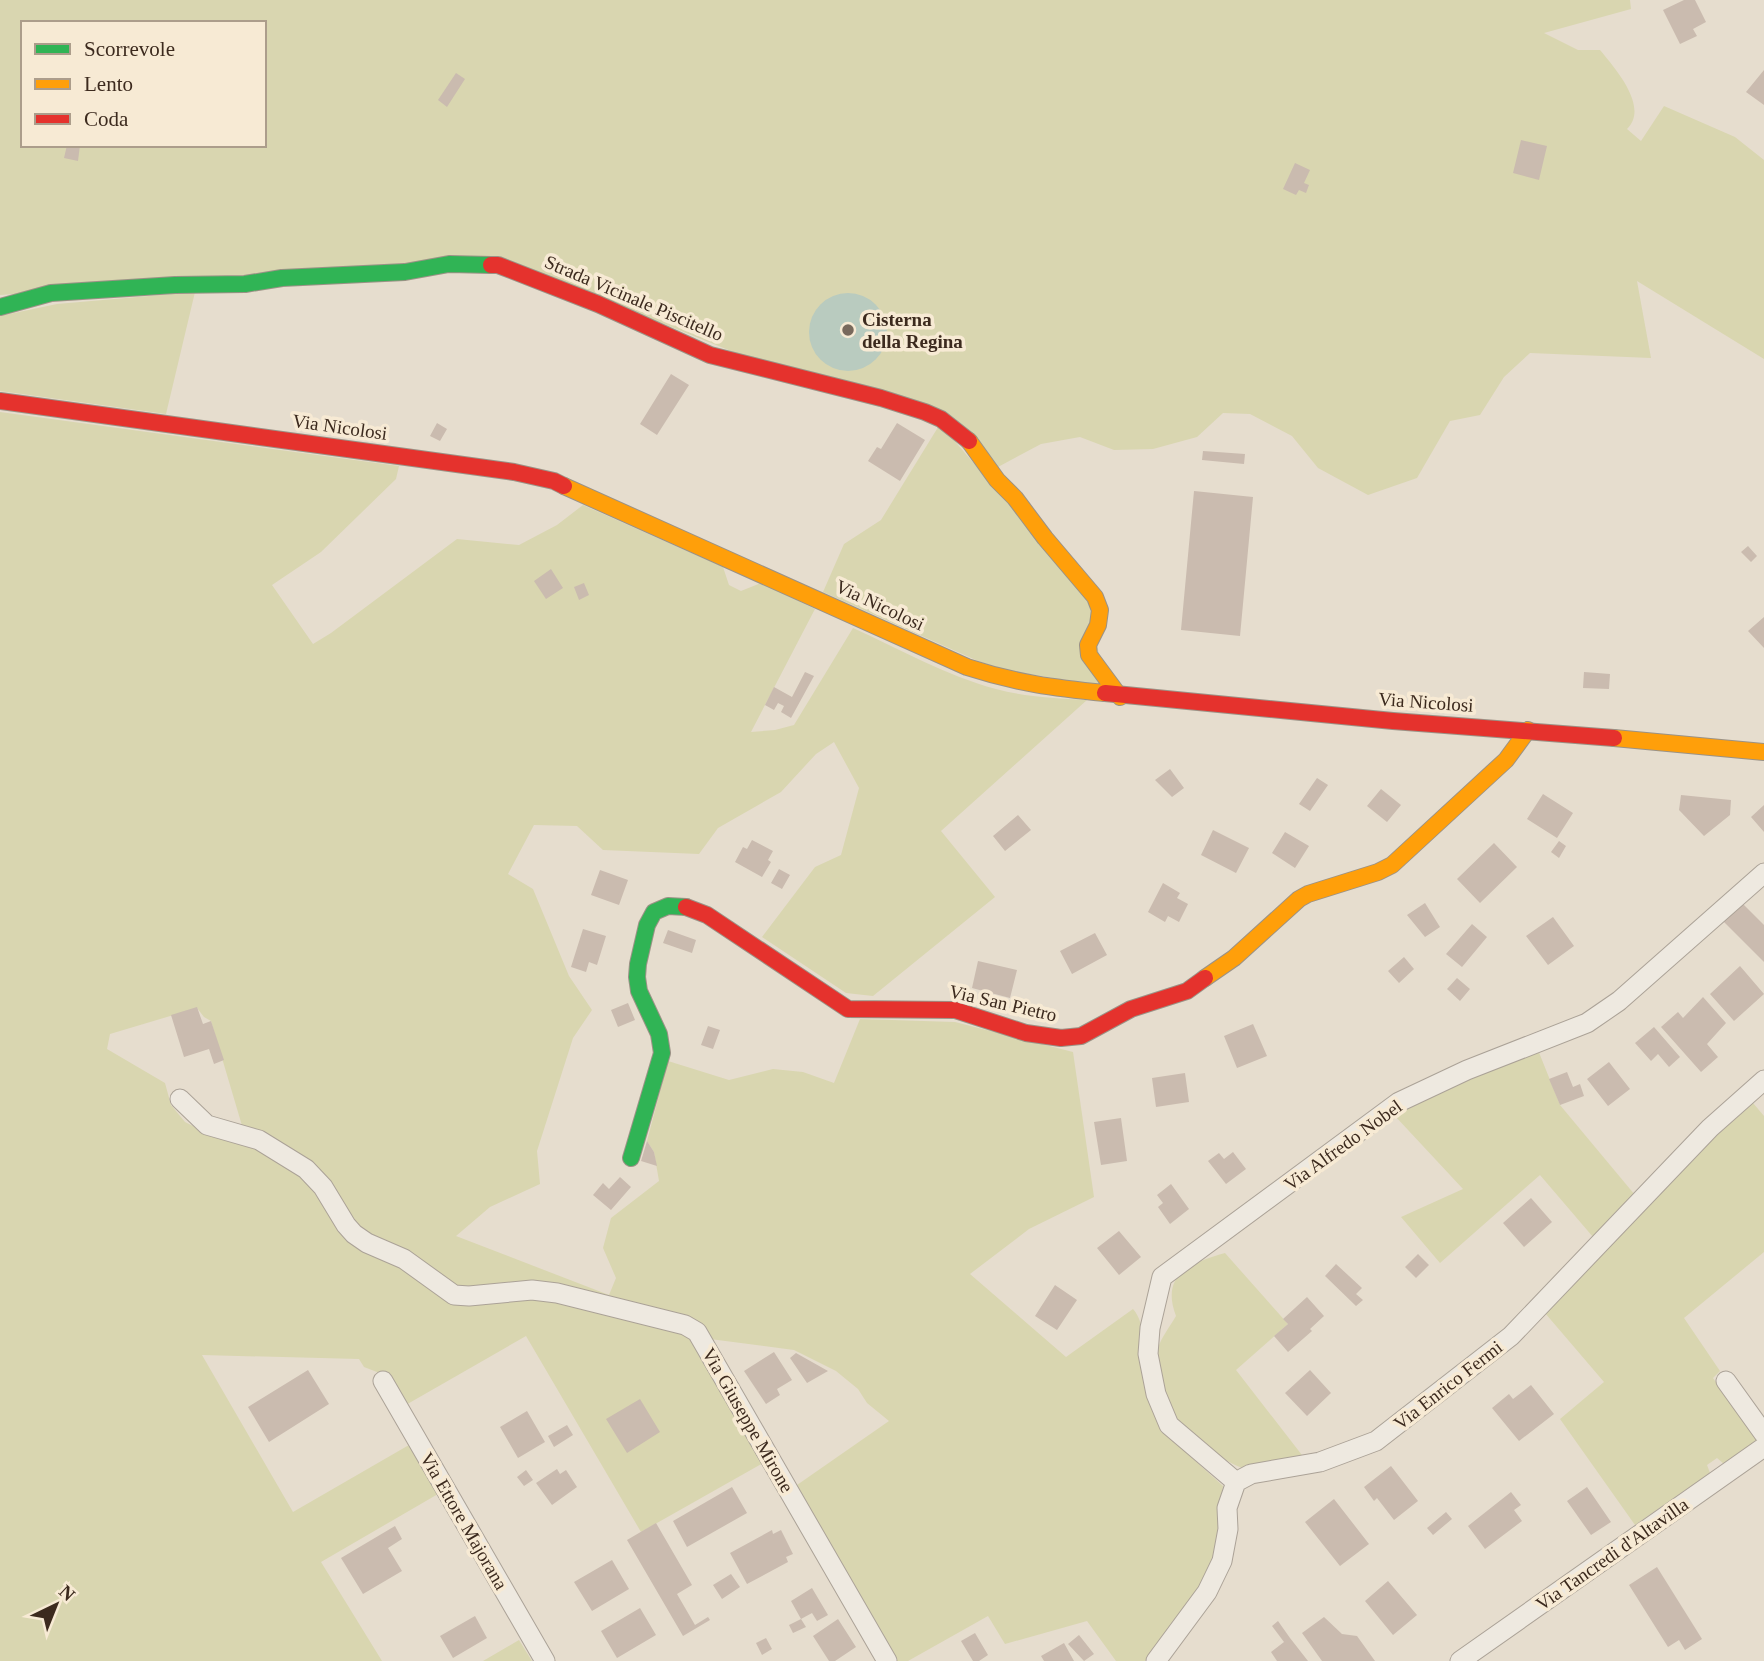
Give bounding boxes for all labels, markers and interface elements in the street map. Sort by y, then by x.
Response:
legend [21,21,266,147]
text: Scorrevole [84,37,175,61]
text: Lento [84,72,133,96]
text: Coda [84,107,129,131]
street label: Strada Vicinale Piscitello [542,251,726,345]
place label: Cisterna della Regina [862,309,963,352]
marker: Cisterna della Regina [840,322,856,338]
street label: Via Nicolosi [291,410,389,444]
street label: Via Nicolosi [832,575,928,635]
street label: Via Nicolosi [1378,688,1474,716]
street label: Via San Pietro [947,980,1059,1026]
street label: Via Alfredo Nobel [1280,1095,1406,1195]
street label: Via Enrico Fermi [1390,1336,1506,1434]
street label: Via Giuseppe Mirone [698,1344,798,1496]
street label: Via Ettore Majorana [416,1449,512,1594]
street label: Via Tancredi d'Altavilla [1532,1493,1693,1615]
north arrow [21,1570,91,1640]
text: N [55,1581,80,1605]

